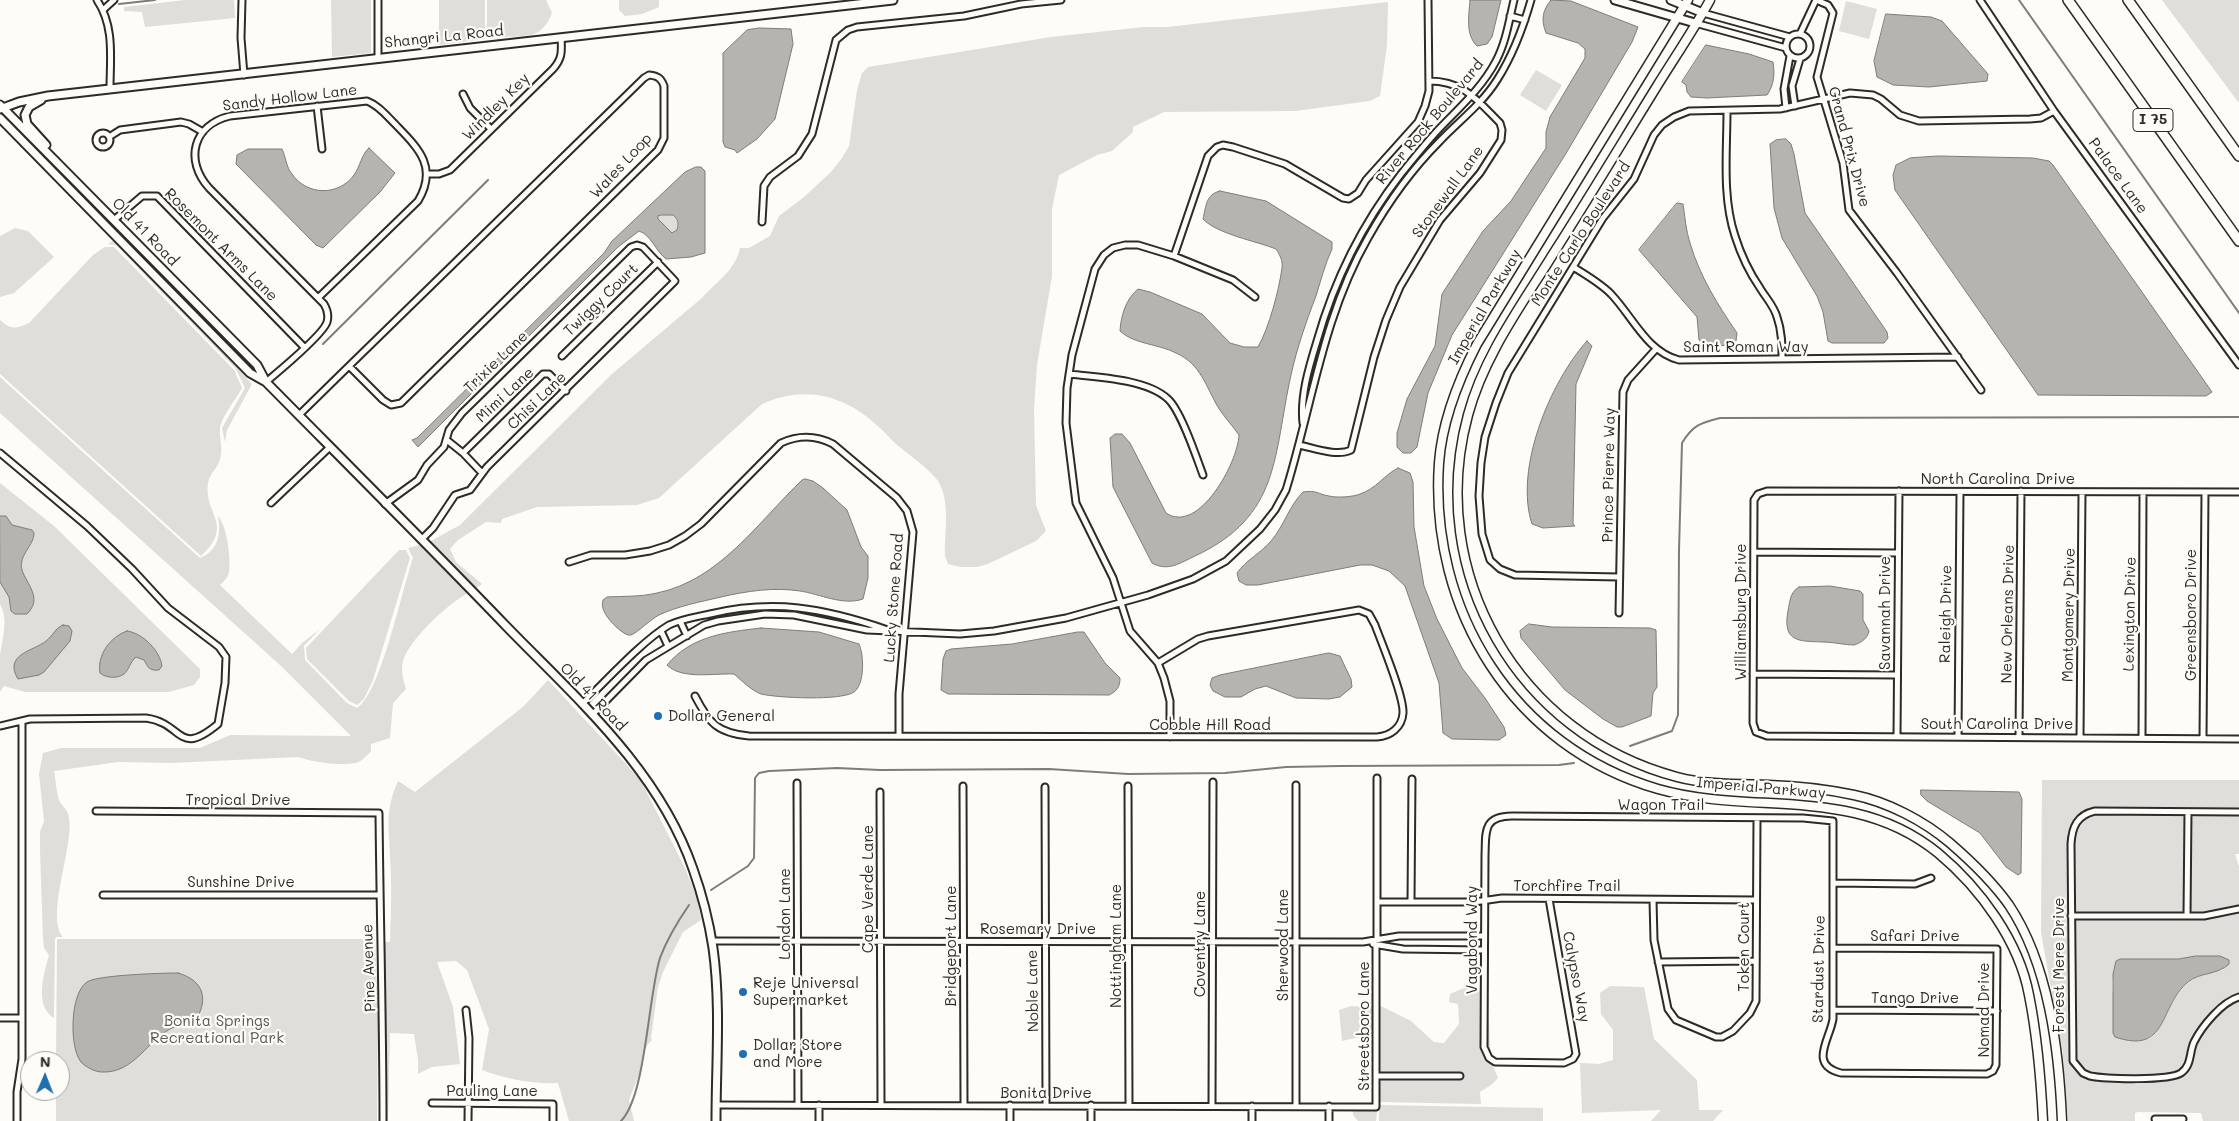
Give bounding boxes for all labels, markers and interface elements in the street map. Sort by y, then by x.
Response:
street label: Shangri La Road [384,22,504,52]
street label: River Rock Boulevard [1372,56,1488,188]
street label: Windley Key [459,70,533,144]
street label: Sandy Hollow Lane [222,81,358,115]
street label: Grand Prix Drive [1824,85,1874,209]
road number: I 75 [2133,108,2173,132]
street label: Wales Loop [586,130,656,202]
street label: Palace Lane [2084,135,2152,217]
street label: Stonewall Lane [1408,142,1488,242]
street label: Monte Carlo Boulevard [1528,158,1634,310]
street label: Rosemont Arms Lane [161,185,281,305]
street label: Old 41 Road [108,194,182,270]
street label: Imperial Parkway [1445,246,1525,368]
street label: Twiggy Court [560,260,642,340]
street label: Trixie Lane [460,327,532,397]
street label: Saint Roman Way [1683,338,1809,356]
street label: Mimi Lane [472,364,538,426]
street label: Chisi Lane [504,368,570,434]
street label: Prince Pierre Way [1599,407,1619,543]
street label: North Carolina Drive [1921,470,2075,488]
street label: Lucky Stone Road [881,533,907,663]
street label: Williamsburg Drive [1732,544,1750,680]
street label: New Orleans Drive [1998,545,2018,683]
street label: Montgomery Drive [2059,548,2079,682]
street label: Greensboro Drive [2182,549,2200,681]
street label: Savannah Drive [1876,556,1894,670]
street label: Lexington Drive [2120,557,2140,671]
street label: Raleigh Drive [1936,565,1956,663]
street label: Old 41 Road [556,659,630,735]
place label: Dollar General [668,707,775,725]
marker: Dollar General [652,710,664,722]
street label: South Carolina Drive [1921,715,2073,733]
street label: Cobble Hill Road [1149,716,1271,734]
street label: Imperial Parkway [1696,773,1826,803]
street label: Tropical Drive [186,791,290,809]
street label: Wagon Trail [1618,796,1704,814]
street label: Cape Verde Lane [859,825,877,953]
street label: London Lane [776,868,794,960]
street label: Sunshine Drive [187,873,295,891]
street label: Torchfire Trail [1513,877,1621,895]
street label: Nottingham Lane [1107,884,1125,1008]
street label: Bridgeport Lane [942,886,960,1006]
street label: Vagabond Way [1463,886,1481,994]
street label: Sherwood Lane [1274,889,1292,1001]
street label: Coventry Lane [1191,891,1209,997]
street label: Forest Mere Drive [2050,897,2068,1033]
street label: Token Court [1735,902,1753,992]
street label: Stardust Drive [1809,915,1829,1023]
street label: Rosemary Drive [980,920,1096,938]
street label: Pine Avenue [358,924,380,1012]
street label: Safari Drive [1870,927,1960,945]
street label: Calypso Way [1558,930,1594,1024]
street label: Noble Lane [1023,950,1043,1032]
street label: Streetsboro Lane [1355,961,1373,1091]
street label: Nomad Drive [1975,962,1993,1058]
place label: Reje Universal Supermarket [753,974,859,1009]
marker: Reje Universal Supermarket [737,986,749,998]
street label: Tango Drive [1871,989,1959,1007]
park label: Bonita Springs Recreational Park [150,1012,284,1047]
place label: Dollar Store and More [753,1036,842,1071]
marker: Dollar Store and More [737,1048,749,1060]
north arrow [20,1051,70,1101]
text: N [40,1052,51,1071]
street label: Pauling Lane [446,1082,538,1100]
street label: Bonita Drive [1000,1084,1092,1102]

